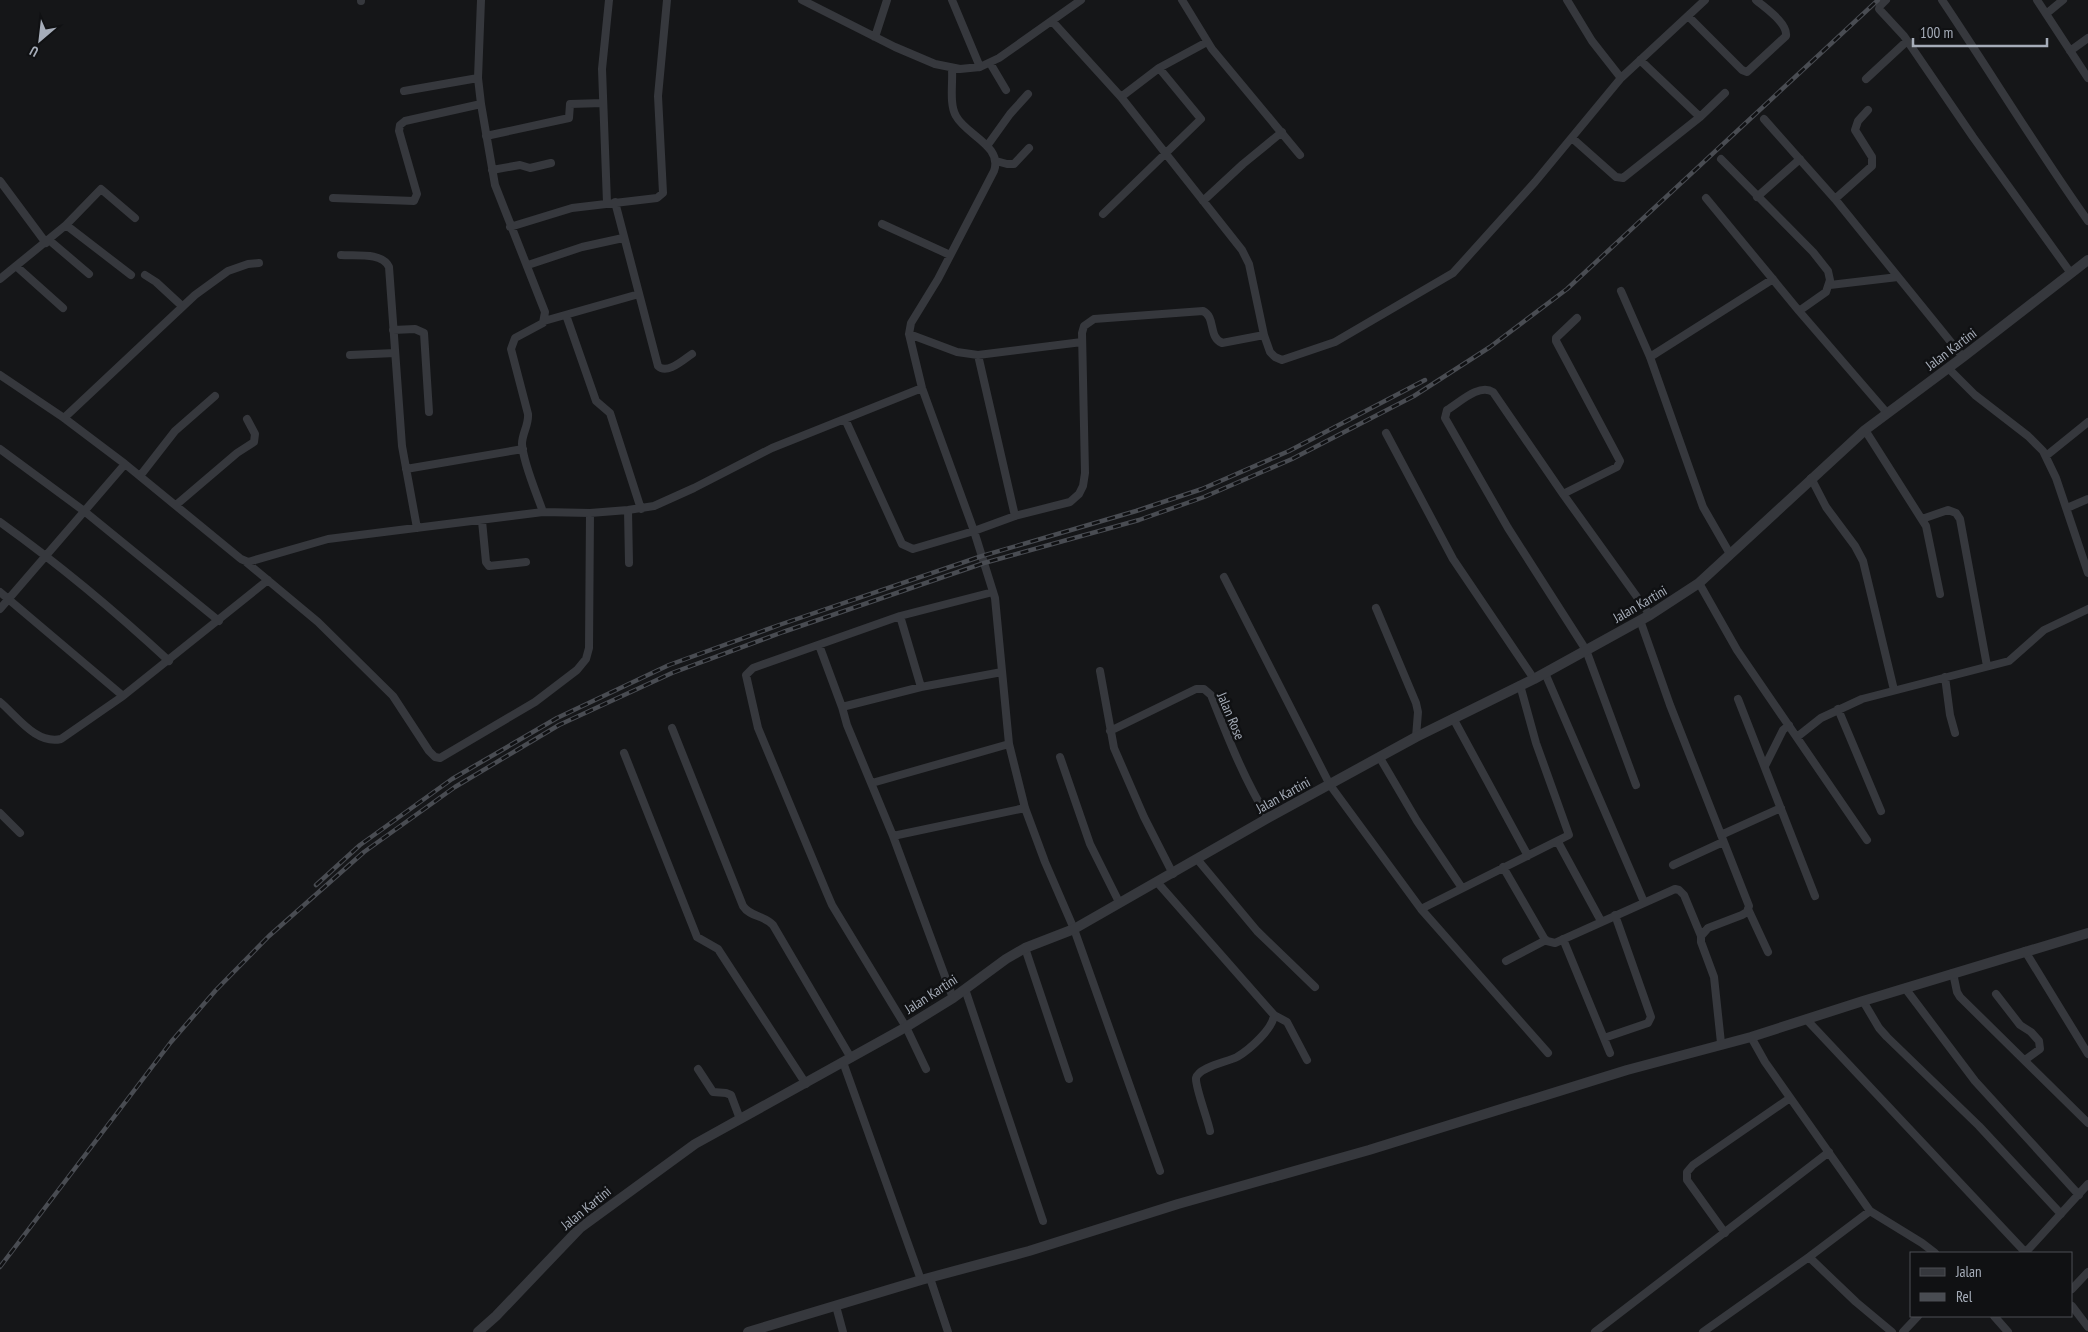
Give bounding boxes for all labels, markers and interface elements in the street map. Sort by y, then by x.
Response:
north arrow [15,15,65,65]
scale bar [1913,15,2047,47]
text: 100 m [1920,23,1953,42]
text: U [26,42,41,61]
street label: Jalan Kartini [1921,324,1980,375]
street label: Jalan Kartini [1609,581,1670,627]
street label: Jalan Rose [1213,689,1249,743]
street label: Jalan Kartini [1252,773,1313,818]
street label: Jalan Kartini [900,970,961,1018]
street label: Jalan Kartini [556,1182,615,1234]
legend [1910,1252,2073,1317]
text: Jalan [1955,1262,1982,1281]
text: Rel [1956,1287,1973,1306]

